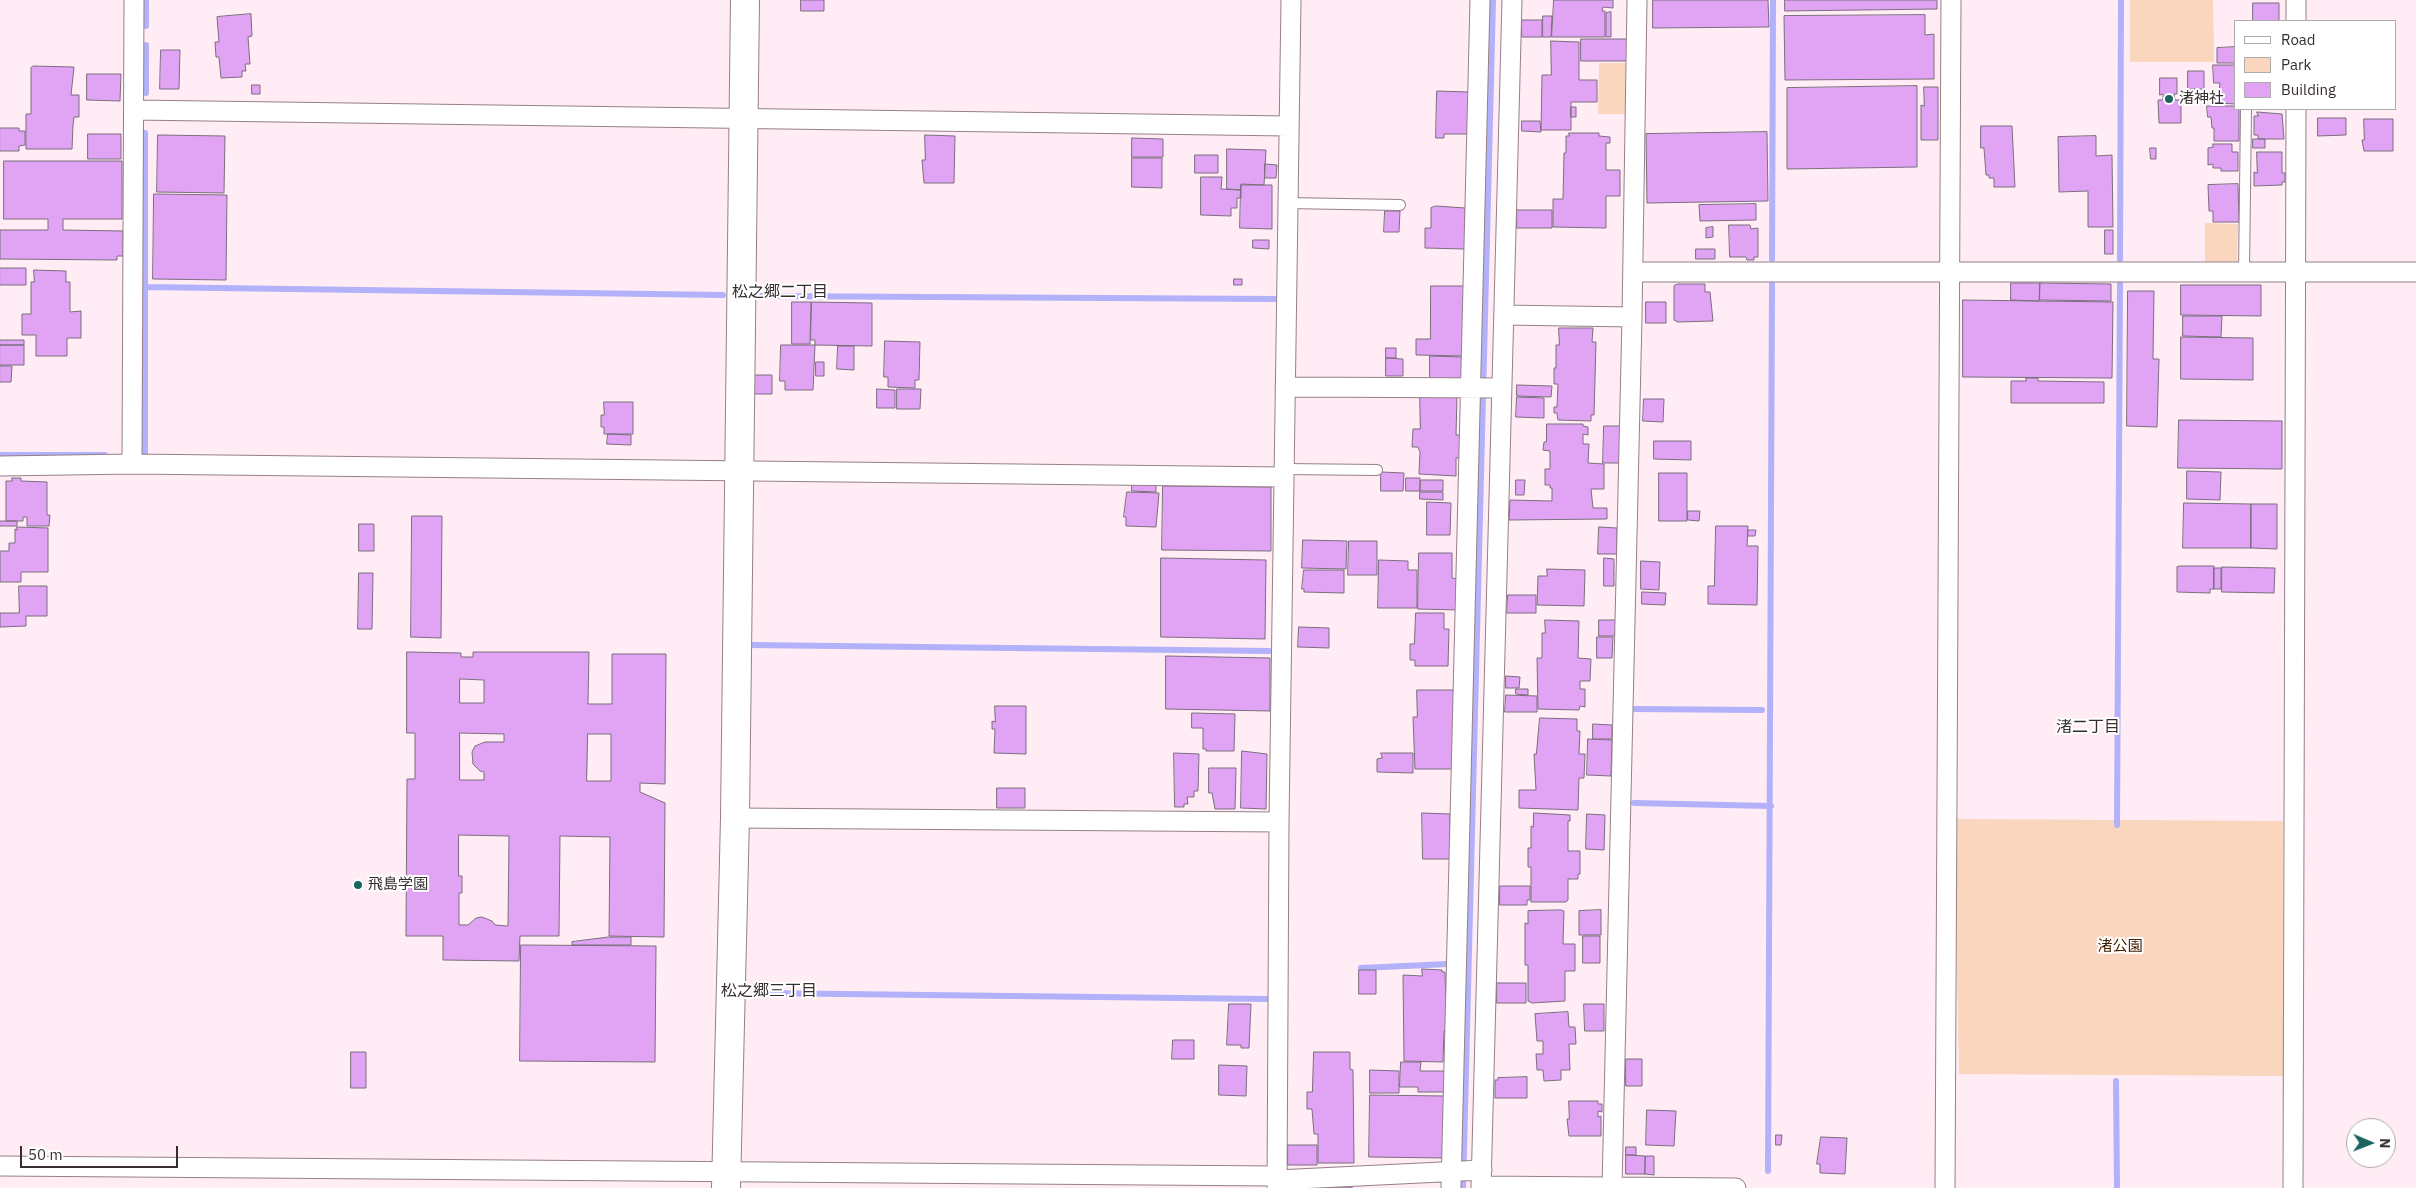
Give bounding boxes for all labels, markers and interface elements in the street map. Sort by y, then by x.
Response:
legend [2234,20,2396,110]
text: Road [2281,30,2316,49]
text: Park [2281,55,2311,74]
text: Building [2281,80,2336,99]
place label: 渚神社 [2179,90,2224,108]
marker: 渚神社 [2163,93,2175,105]
district label: 松之郷二丁目 [732,282,828,302]
district label: 渚二丁目 [2056,717,2120,737]
place label: 飛島学園 [368,876,428,894]
marker: 飛島学園 [352,879,364,891]
park label: 渚公園 [2098,938,2142,956]
district label: 松之郷三丁目 [721,981,817,1001]
north arrow [2346,1118,2396,1168]
scale bar [22,1136,180,1168]
text: N [2376,1138,2394,1148]
text: 50 m [28,1145,63,1164]

